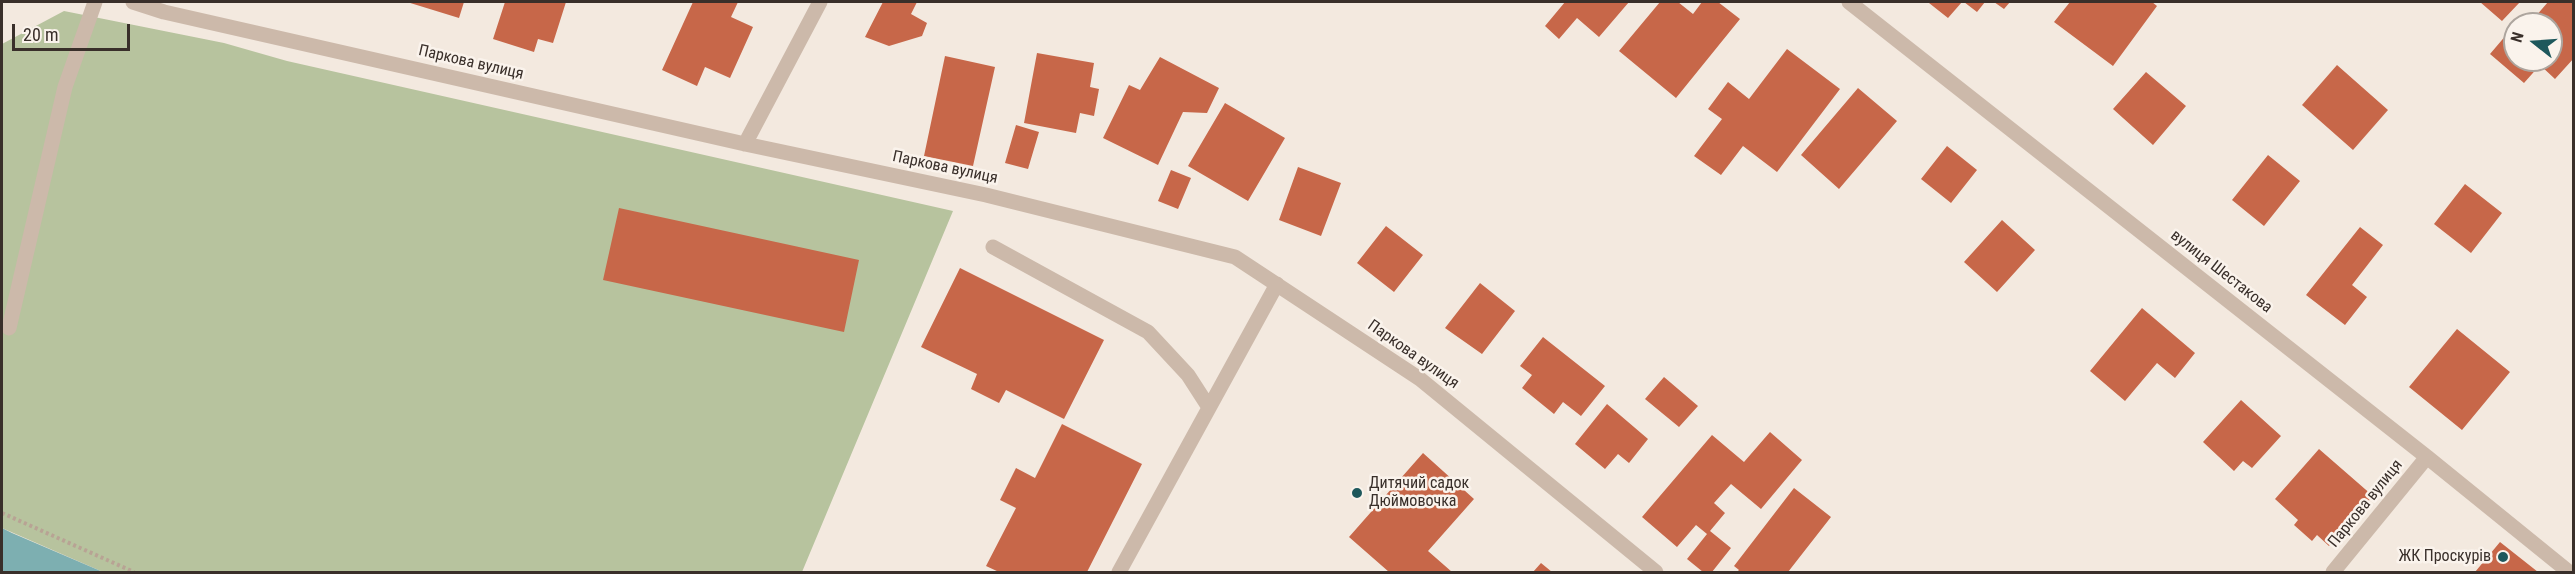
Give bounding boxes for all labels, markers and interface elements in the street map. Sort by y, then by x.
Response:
scale bar [15,12,134,50]
north arrow [2503,12,2563,72]
text: 20 m [23,24,58,45]
text: N [2507,30,2528,45]
street label: Паркова вулиця [417,42,525,84]
street label: Паркова вулиця [891,147,999,189]
street label: вулиця Шестакова [2166,226,2276,318]
street label: Паркова вулиця [1364,316,1462,394]
street label: Паркова вулиця [2325,456,2407,552]
place label: Дитячий садок Дюймовочка [1369,474,1469,512]
marker: Дитячий садок Дюймовочка [1350,486,1364,500]
place label: ЖК Проскурів [2398,547,2491,567]
marker: ЖК Проскурів [2496,550,2510,564]

